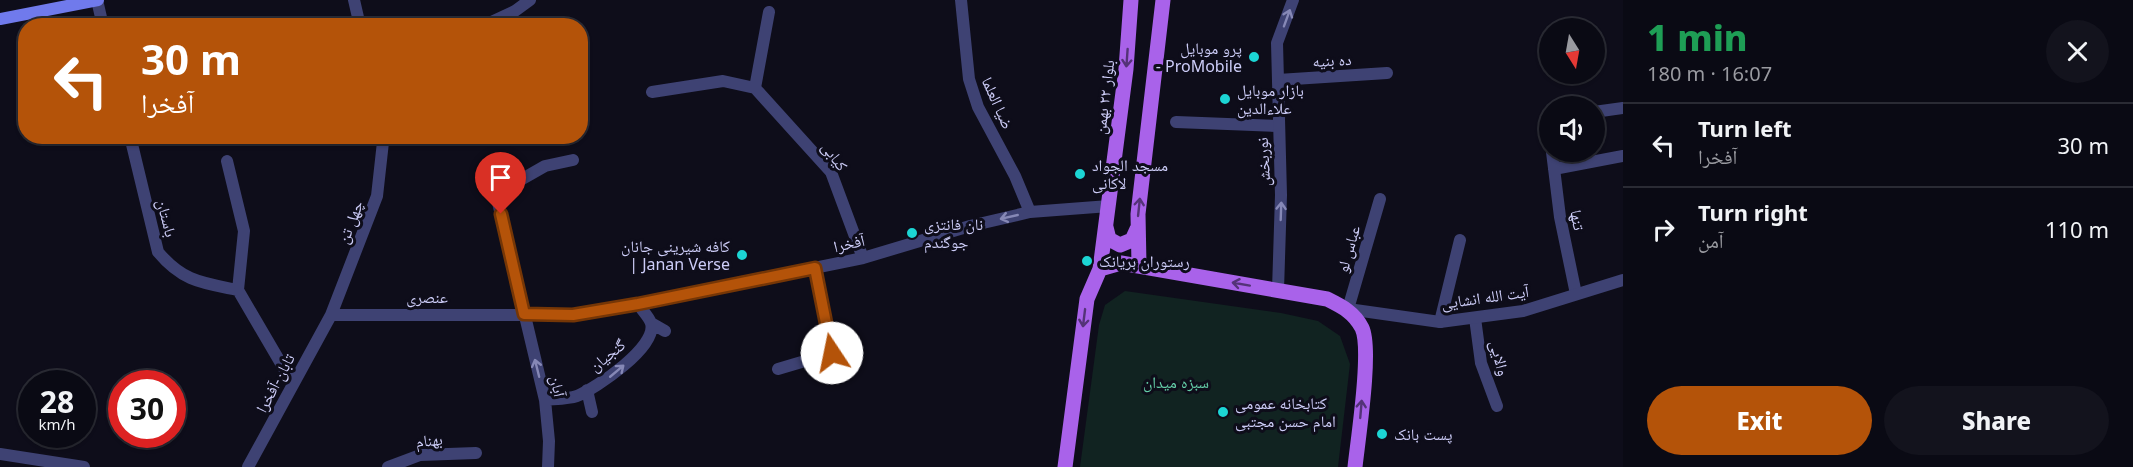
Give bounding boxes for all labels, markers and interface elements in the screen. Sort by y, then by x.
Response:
one-way arrow [1282,9,1293,27]
text: 1 min [1647,13,1748,62]
north arrow [1539,18,1605,84]
map controls [1539,18,1605,162]
button: close [2046,20,2109,83]
text: 30 m [141,30,241,87]
place label: پرو موبایل - ProMobile [1156,37,1242,77]
icon: left [42,42,120,120]
one-way arrow [1121,48,1132,68]
street label: ده بنیه [1312,48,1352,72]
marker: پرو موبایل - ProMobile [1247,50,1261,64]
street label: بلوار ۲۲ بهمن [1089,58,1119,136]
text: 180 m · 16:07 [1647,60,1772,87]
street label: ضیا العلما [977,73,1019,133]
place label: بازار موبایل علاءالدین [1237,79,1304,119]
text: آفخرا [141,84,194,121]
marker: بازار موبایل علاءالدین [1218,92,1232,106]
button: sound [1539,96,1605,162]
text: Turn left [1698,113,1792,143]
icon: left [1647,129,1680,162]
text: 30 m [2058,130,2109,160]
street label: کیابی [817,137,853,176]
street label: نوربخش [1251,137,1275,187]
text: آفخرا [1698,143,1737,170]
pin [475,152,526,214]
place label: مسجد الجواد لاکانی [1092,154,1168,194]
icon: arrive [484,161,517,194]
marker: مسجد الجواد لاکانی [1073,167,1087,181]
street label: باستان [152,197,182,239]
street label: چهل تن [332,197,368,247]
one-way arrow [1134,197,1145,217]
text: Turn right [1698,197,1808,227]
one-way arrow [1275,201,1286,221]
street label: تنها [1565,208,1591,232]
one-way arrow [1000,212,1020,223]
place label: نان فانتزی جوگندم [924,213,983,253]
icon: right [1647,213,1680,246]
text: 110 m [2045,214,2109,244]
street label: عباس لو [1331,223,1365,275]
marker: نان فانتزی جوگندم [905,226,919,240]
text: آمن [1698,227,1724,254]
street label: آفخرا [831,229,868,257]
place label: کافه شیرینی جانان | Janan Verse [621,235,730,275]
marker: کافه شیرینی جانان | Janan Verse [735,248,749,262]
place label: رستوران بریانک [1099,250,1190,272]
marker: رستوران بریانک [1080,254,1094,268]
one-way arrow [1231,278,1251,289]
street label: آیت الله انشایی [1440,280,1531,314]
street label: عنصری [406,286,448,308]
one-way arrow [1079,308,1090,327]
position arrow [800,321,864,385]
street label: گنجیان [584,333,630,376]
street label: والایی [1485,338,1515,378]
street label: تابان-آفخرا [250,349,300,416]
one-way arrow [530,358,542,377]
one-way arrow [608,365,624,378]
speed limit sign: 30 [108,370,186,448]
park label: سبزه میدان [1143,371,1209,393]
street label: آبان [545,373,571,400]
text: 28 [40,381,74,422]
button: Exit [1647,386,1872,455]
button: Share [1884,386,2109,455]
place label: کتابخانه عمومی امام حسن مجتبی [1235,392,1336,432]
one-way arrow [1356,399,1367,419]
marker: کتابخانه عمومی امام حسن مجتبی [1216,405,1230,419]
text: km/h [39,414,75,434]
place label: پست بانک [1394,423,1453,445]
marker: پست بانک [1375,427,1389,441]
street label: بهنام [414,428,444,452]

